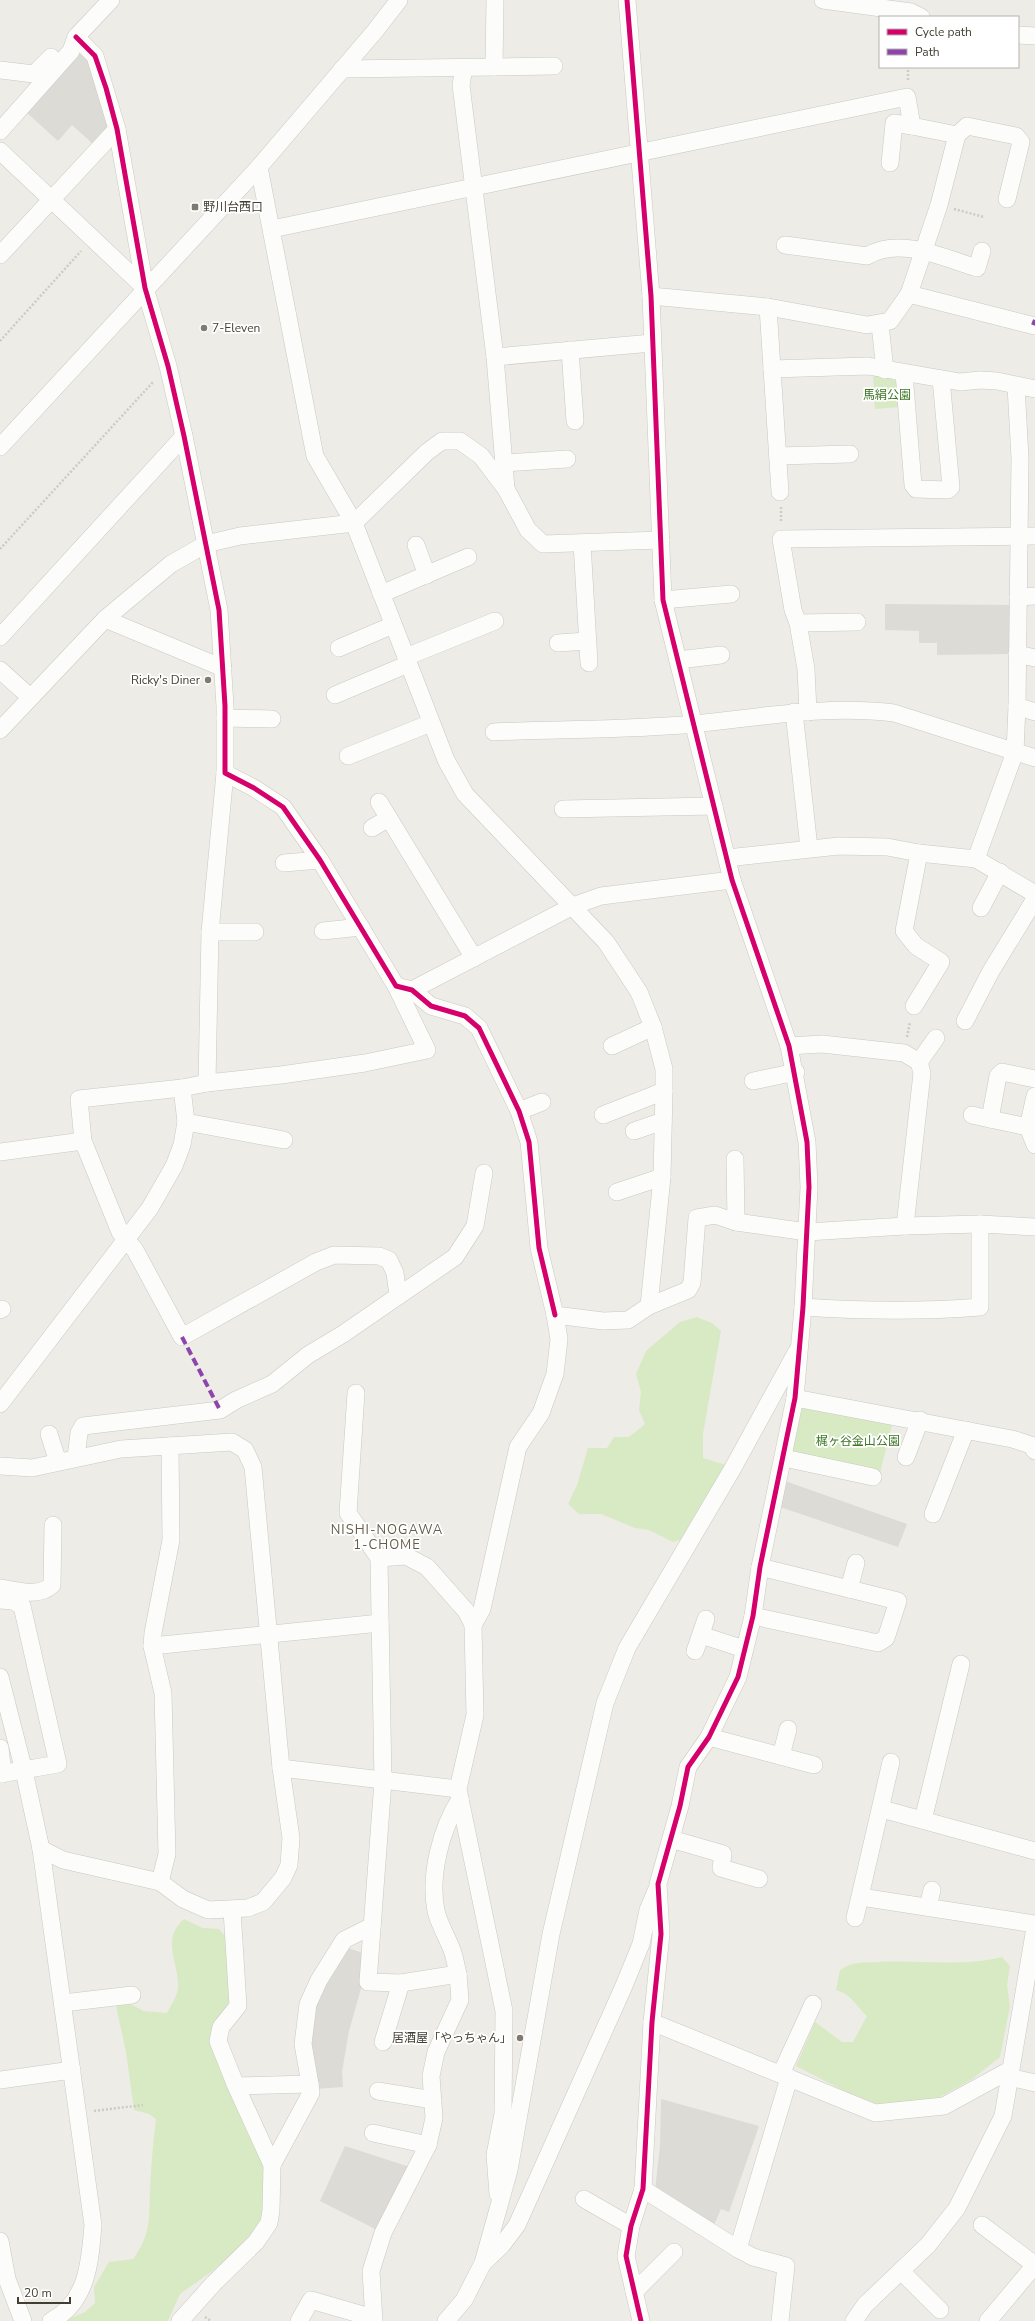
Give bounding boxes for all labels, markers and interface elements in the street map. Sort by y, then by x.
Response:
legend [879,16,1019,68]
text: Cycle path [915,24,972,40]
text: Path [915,44,940,60]
place label: 野川台西口 [203,199,263,215]
marker: 野川台西口 [190,202,200,212]
place label: 7-Eleven [212,320,260,336]
marker: 7-Eleven [199,323,209,333]
park label: 馬絹公園 [863,387,911,403]
place label: Ricky's Diner [131,672,201,688]
marker: Ricky's Diner [203,675,213,685]
park label: 梶ヶ谷金山公園 [816,1433,900,1449]
district label: NISHI-NOGAWA 1-CHOME [331,1521,443,1554]
place label: 居酒屋「やっちゃん」 [392,2030,512,2046]
marker: 居酒屋「やっちゃん」 [515,2033,525,2043]
scale bar [18,2279,70,2305]
text: 20 m [24,2285,52,2301]

